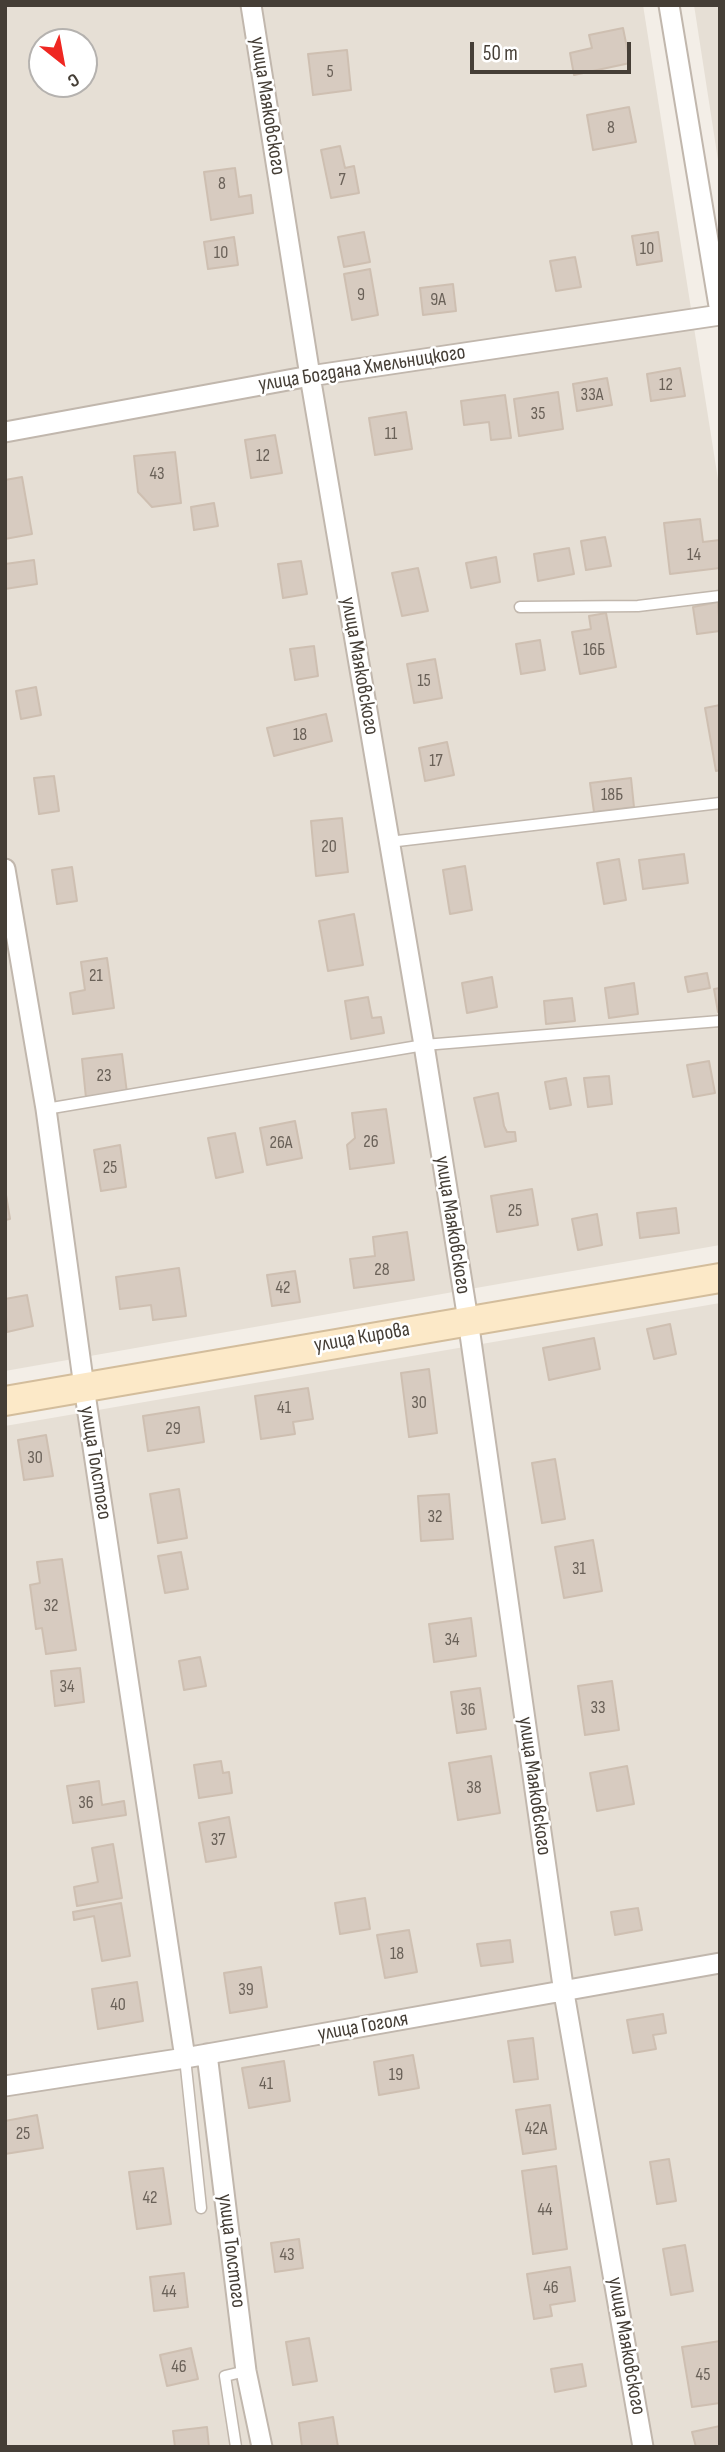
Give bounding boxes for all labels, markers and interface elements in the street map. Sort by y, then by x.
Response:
north arrow [28,28,98,98]
scale bar [473,28,634,72]
street label: улица Маяковского [244,35,290,177]
text: 50 m [483,41,518,66]
house number: 5 [326,61,334,83]
text: С [63,67,83,92]
house number: 8 [607,117,615,139]
house number: 7 [338,169,346,191]
house number: 8 [218,173,226,195]
house number: 10 [640,238,654,260]
house number: 10 [214,242,228,264]
house number: 9 [357,284,365,306]
house number: 9А [430,289,446,311]
street label: улица Богдана Хмельницкого [257,340,467,398]
house number: 12 [659,374,673,396]
house number: 33А [581,384,603,406]
house number: 35 [531,403,545,425]
house number: 11 [385,423,397,445]
house number: 12 [256,445,270,467]
house number: 43 [149,463,165,485]
house number: 14 [687,544,701,566]
street label: улица Маяковского [334,595,384,737]
house number: 16Б [583,639,605,661]
house number: 15 [417,670,431,692]
house number: 18 [293,724,307,746]
house number: 17 [429,750,443,772]
house number: 18Б [601,784,623,806]
house number: 20 [321,836,337,858]
house number: 21 [89,965,103,987]
house number: 23 [97,1065,111,1087]
house number: 26 [363,1131,379,1153]
house number: 26А [269,1132,293,1154]
street label: улица Маяковского [429,1154,475,1296]
house number: 25 [103,1157,117,1179]
house number: 25 [508,1200,522,1222]
house number: 28 [374,1259,390,1281]
house number: 42 [275,1277,291,1299]
street label: улица Кирова [312,1317,412,1359]
house number: 30 [411,1392,427,1414]
house number: 41 [277,1397,291,1419]
street label: улица Толстого [74,1404,116,1522]
house number: 29 [165,1418,181,1440]
house number: 30 [27,1447,43,1469]
house number: 32 [428,1506,442,1528]
house number: 31 [572,1558,586,1580]
house number: 32 [44,1595,58,1617]
house number: 34 [444,1629,460,1651]
house number: 34 [59,1676,75,1698]
house number: 33 [590,1697,606,1719]
house number: 36 [460,1699,476,1721]
street label: улица Маяковского [512,1715,556,1857]
house number: 38 [466,1777,482,1799]
house number: 36 [78,1792,94,1814]
house number: 37 [211,1829,225,1851]
house number: 18 [390,1943,404,1965]
house number: 39 [238,1979,254,2001]
house number: 40 [110,1994,126,2016]
street label: улица Гоголя [316,2007,410,2047]
house number: 19 [389,2064,403,2086]
house number: 41 [259,2073,273,2095]
house number: 42А [525,2118,547,2140]
house number: 25 [16,2123,30,2145]
house number: 42 [142,2187,158,2209]
street label: улица Толстого [212,2193,250,2309]
house number: 44 [537,2199,553,2221]
house number: 43 [279,2244,295,2266]
street label: улица Маяковского [601,2275,651,2417]
house number: 46 [543,2277,559,2299]
house number: 44 [161,2281,177,2303]
house number: 46 [171,2356,187,2378]
house number: 45 [696,2364,710,2386]

